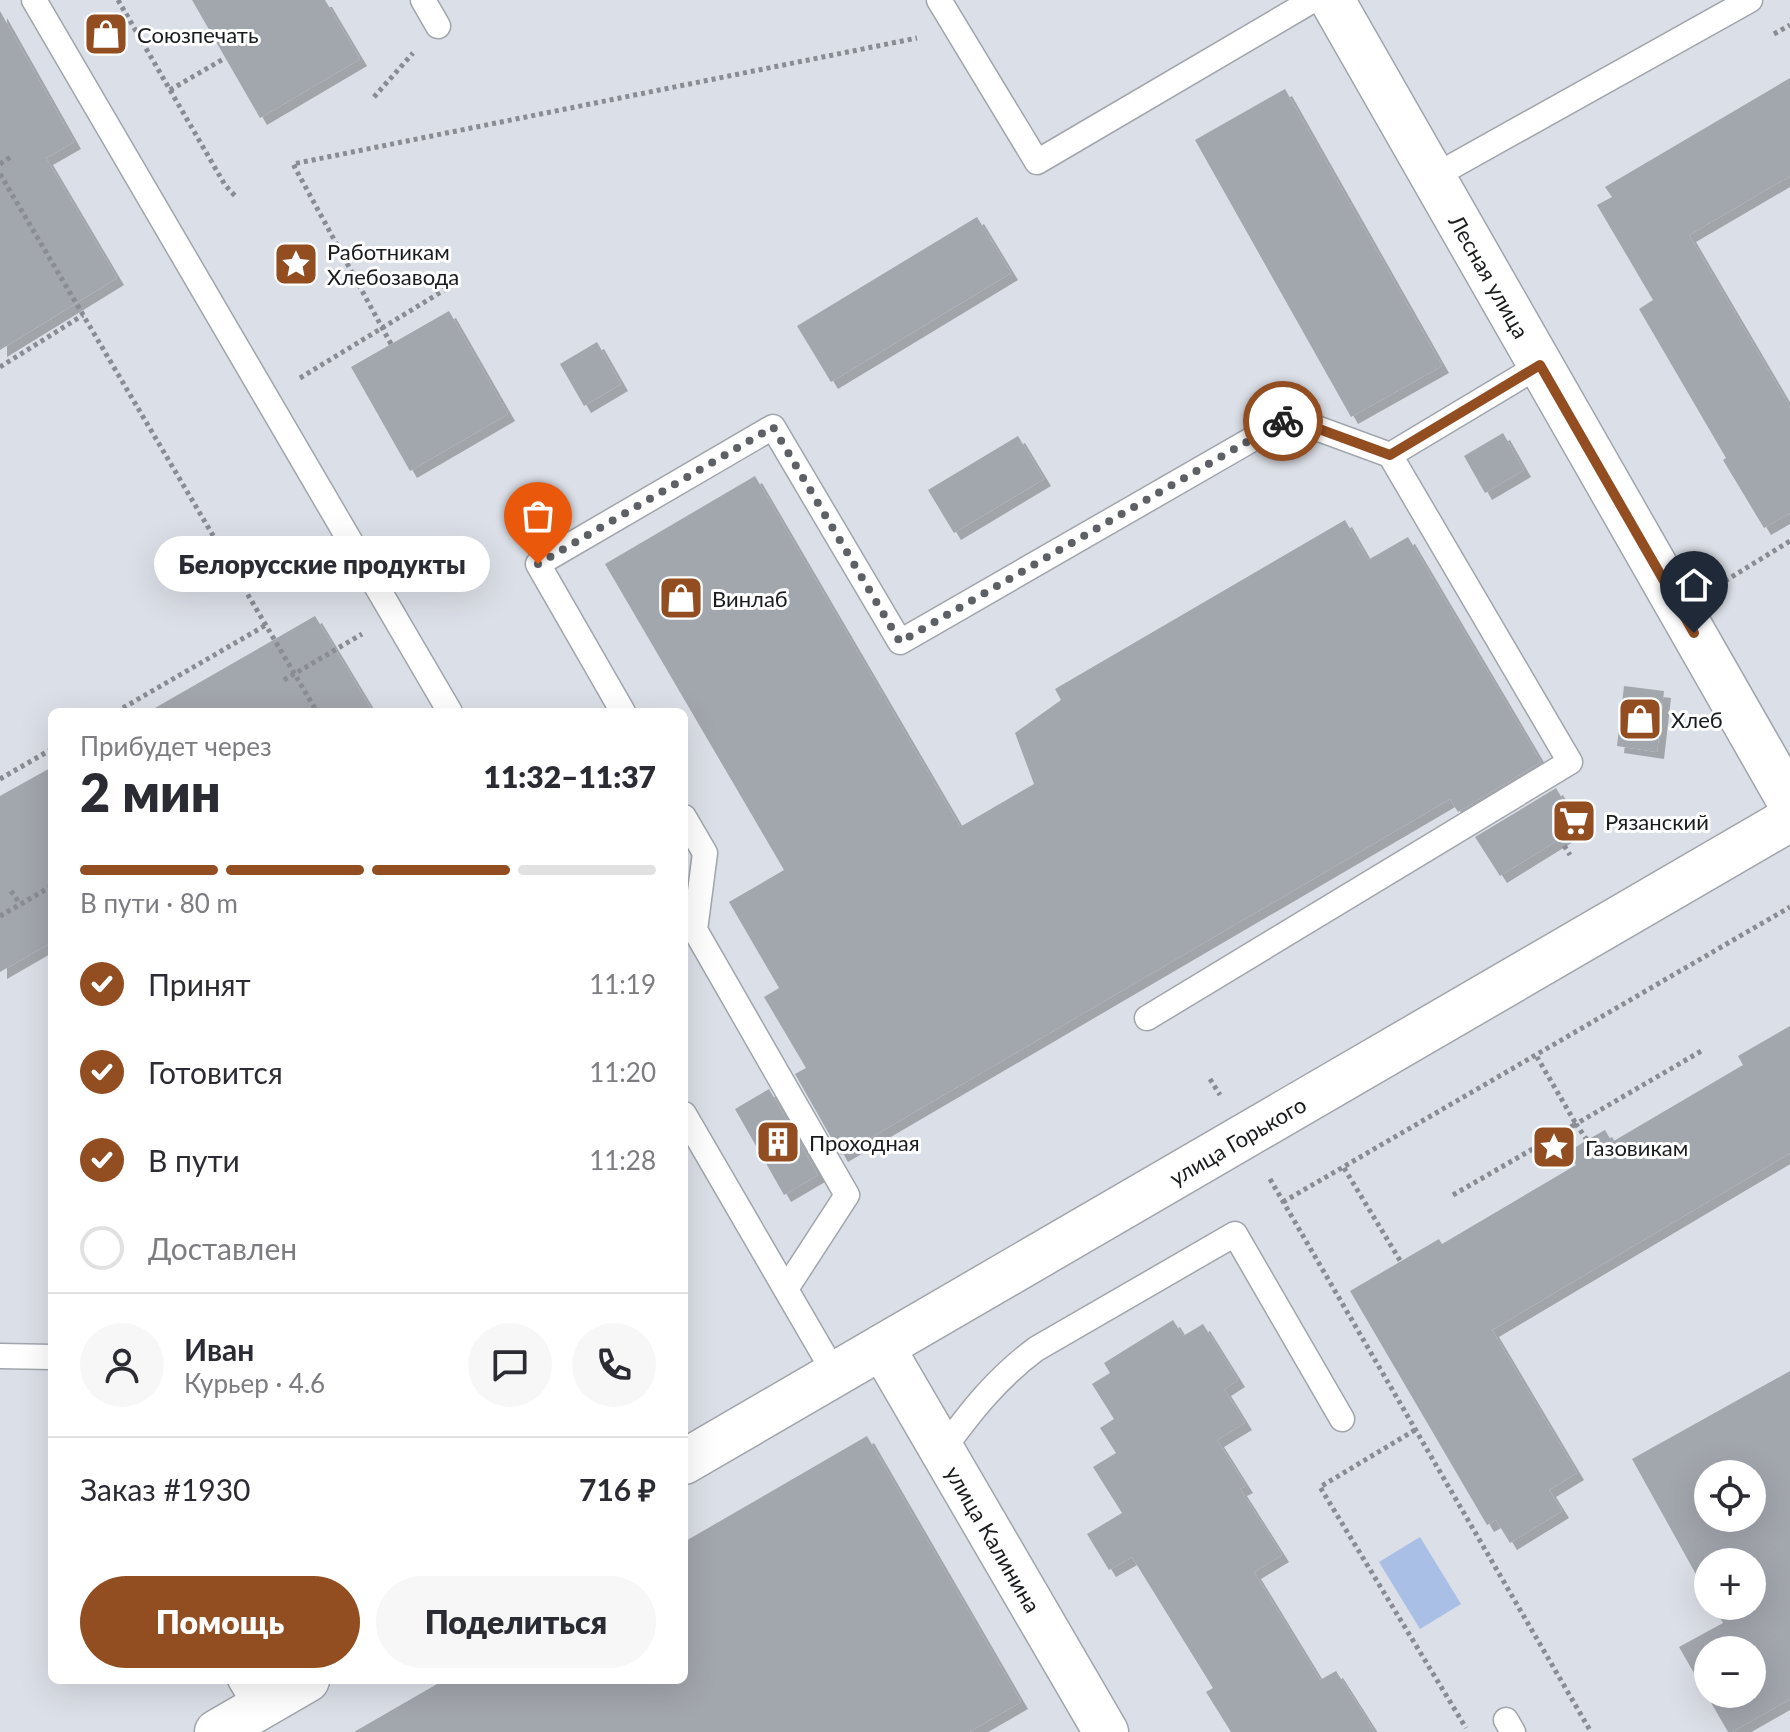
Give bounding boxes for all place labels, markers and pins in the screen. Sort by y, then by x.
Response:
shop icon: Союзпечать [82,10,130,58]
place label: Союзпечать [137,21,258,48]
place label: Работникам Хлебозавода [327,238,459,290]
place icon: Работникам Хлебозавода [272,240,320,288]
pin [504,482,572,564]
callout: Белорусские продукты [154,536,490,592]
pin [1660,551,1728,633]
shop icon: Винлаб [657,574,705,622]
place label: Винлаб [712,585,788,612]
shop icon: Хлеб [1616,695,1664,743]
place label: Хлеб [1671,706,1723,733]
supermarket icon: Рязанский [1550,797,1598,845]
place label: Рязанский [1605,808,1709,835]
building icon: Проходная [754,1118,802,1166]
place icon: Газовикам [1530,1123,1578,1171]
place label: Проходная [809,1129,920,1156]
place label: Газовикам [1585,1134,1688,1161]

